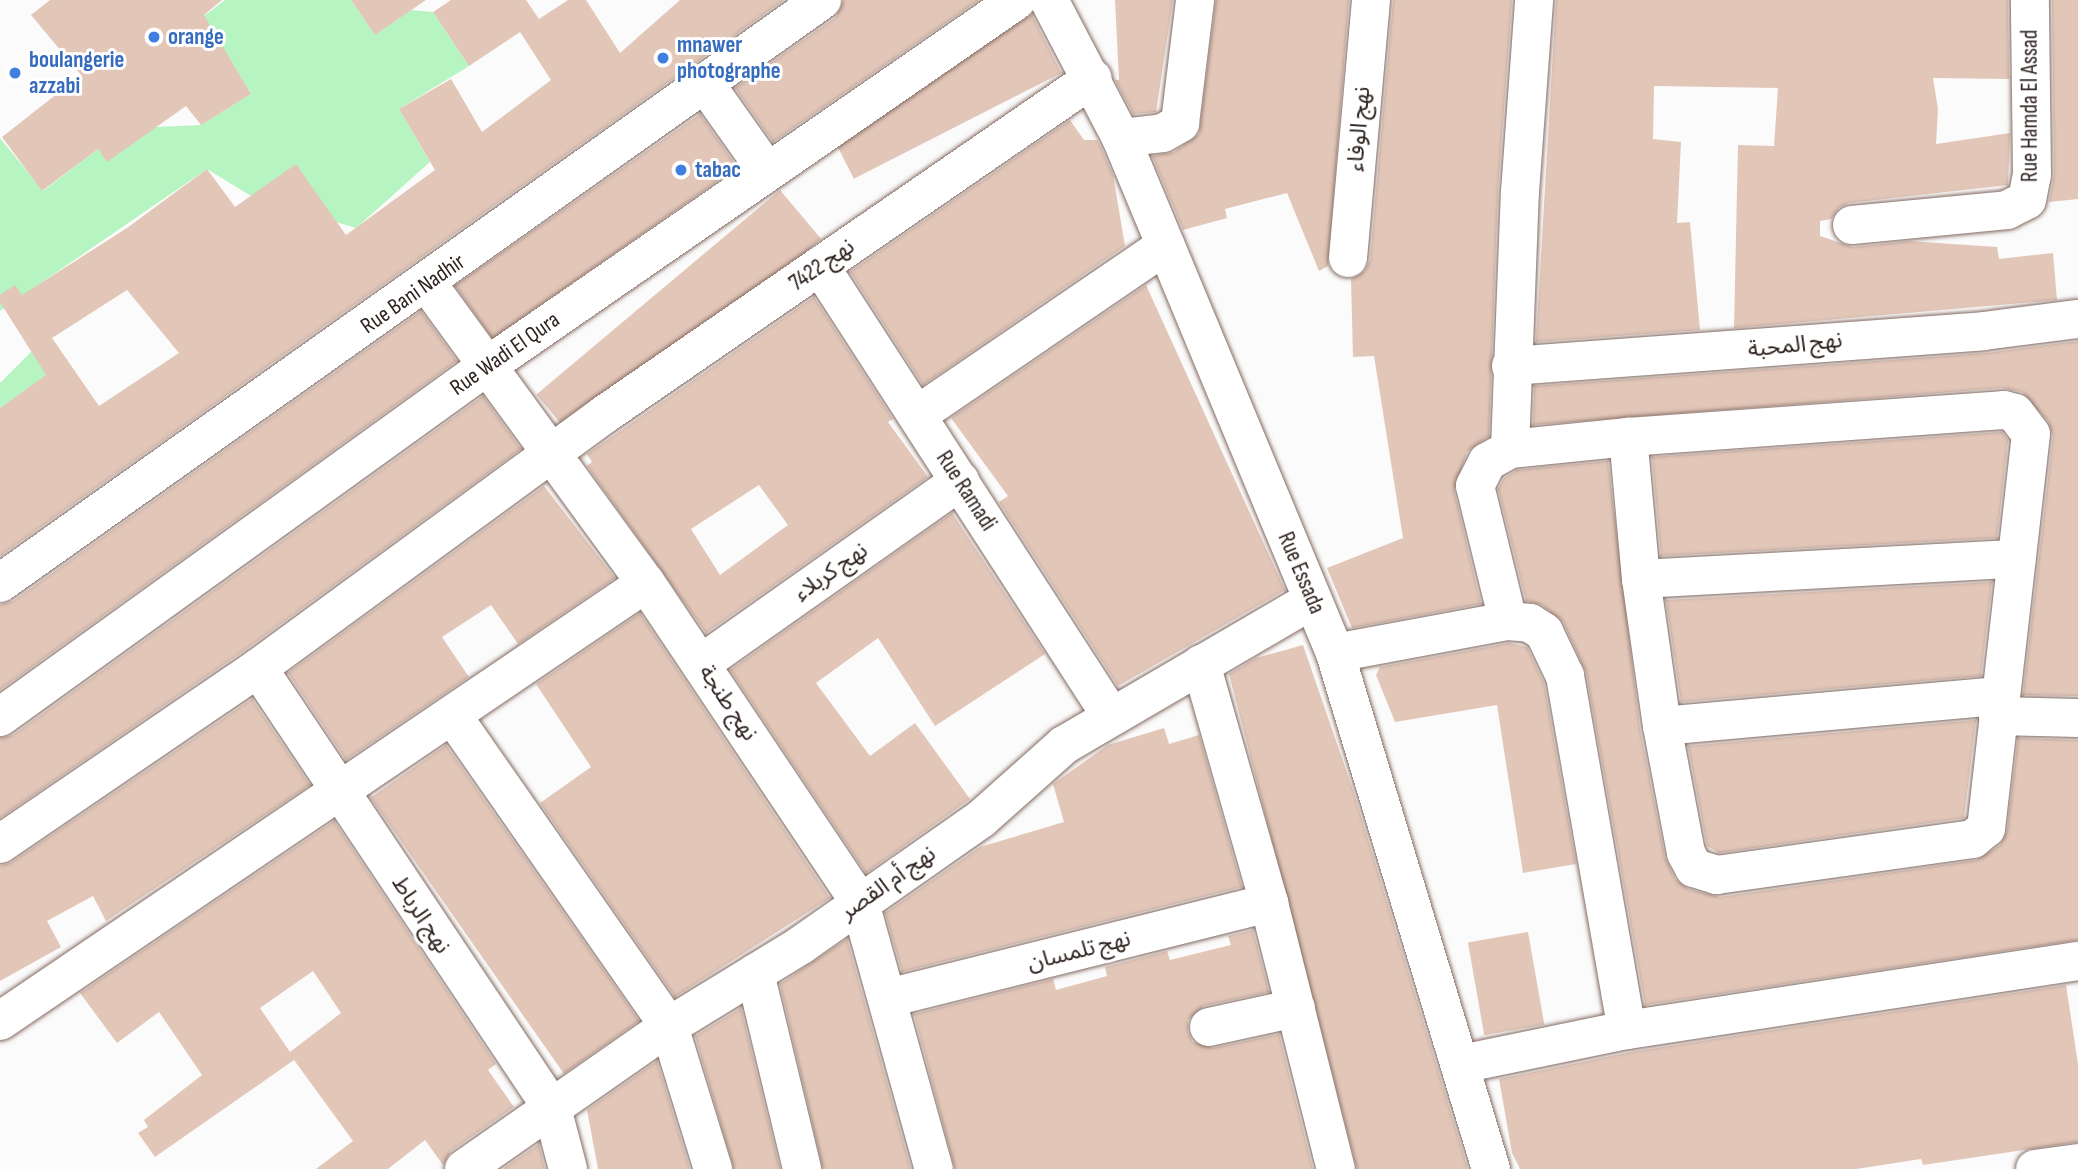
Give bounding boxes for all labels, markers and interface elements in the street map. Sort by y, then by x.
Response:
place label: orange [168,23,224,51]
marker: orange [146,29,162,45]
street label: Rue Hamda El Assad [2016,30,2044,182]
place label: mnawer photographe [677,31,781,85]
place label: boulangerie azzabi [29,46,124,100]
marker: mnawer photographe [655,50,671,66]
marker: boulangerie azzabi [7,65,23,81]
street label: نهج الوفاء [1342,85,1376,173]
place label: tabac [695,156,741,184]
marker: tabac [673,162,689,178]
street label: نهج 7422 [784,233,860,297]
street label: Rue Bani Nadhir [356,248,470,340]
street label: Rue Wadi El Qura [445,306,565,402]
street label: نهج المحبة [1746,326,1844,364]
street label: Rue Ramadi [930,446,1002,536]
street label: Rue Essada [1271,528,1331,618]
street label: نهج كربلاء [789,537,873,607]
street label: نهج طنجة [693,660,763,746]
street label: نهج أم القصر [835,840,941,926]
street label: نهج الرباط [386,871,456,959]
street label: نهج تلمسان [1024,925,1134,977]

